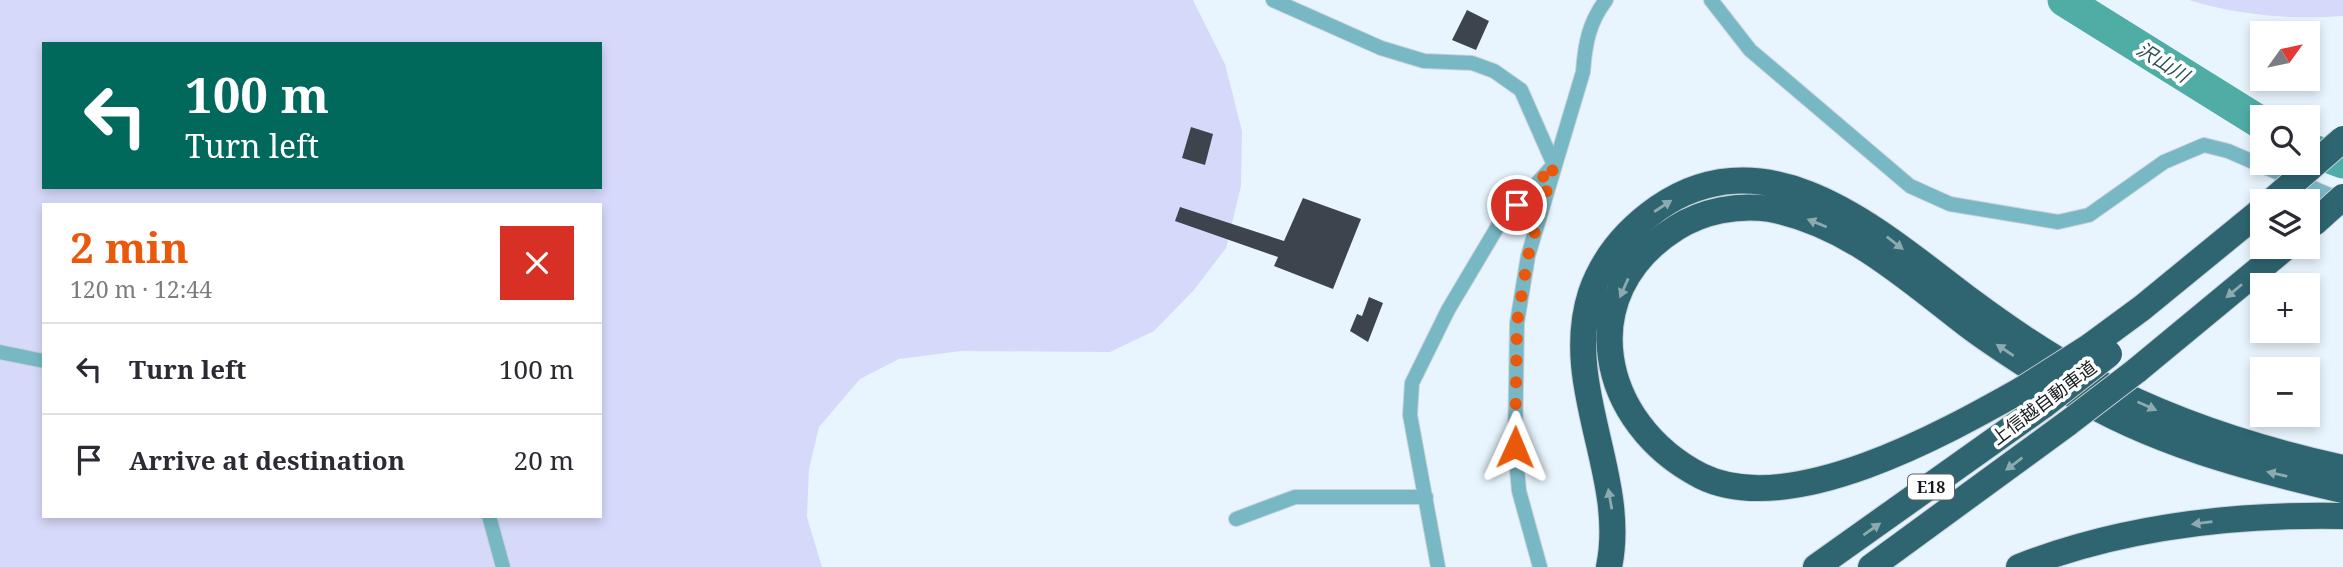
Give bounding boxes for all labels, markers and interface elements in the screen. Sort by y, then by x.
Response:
north arrow [2250,21,2320,91]
map controls [2250,21,2320,427]
water label: 沢山川 [2132,36,2196,89]
text: 100 m [185,61,329,127]
icon: left [70,70,161,161]
button: search [2250,105,2320,175]
text: Turn left [185,124,319,167]
pin [1487,175,1547,235]
icon: arrive [1498,186,1536,224]
button: layers [2250,189,2320,259]
one-way arrow [1653,199,1673,212]
one-way arrow [1807,217,1827,229]
text: 2 min [70,218,189,275]
button: close [500,226,574,300]
one-way arrow [1886,236,1904,250]
text: 120 m · 12:44 [70,273,212,305]
button: + [2250,273,2320,343]
one-way arrow [1618,277,1629,298]
one-way arrow [2226,283,2243,298]
one-way arrow [1995,344,2014,357]
icon: left [70,350,108,388]
text: Turn left [129,351,246,387]
text: 100 m [499,351,574,387]
street label: 上信越自動車道 [1986,355,2101,450]
button: − [2250,357,2320,427]
one-way arrow [2137,400,2157,412]
position arrow [1478,410,1552,484]
icon: arrive [70,441,108,479]
text: Arrive at destination [129,442,405,478]
text: 20 m [514,442,574,478]
one-way arrow [2005,457,2023,472]
one-way arrow [2265,468,2287,479]
road number: E18 [1908,474,1954,500]
one-way arrow [1605,488,1616,510]
one-way arrow [2191,518,2213,529]
one-way arrow [1863,522,1881,536]

